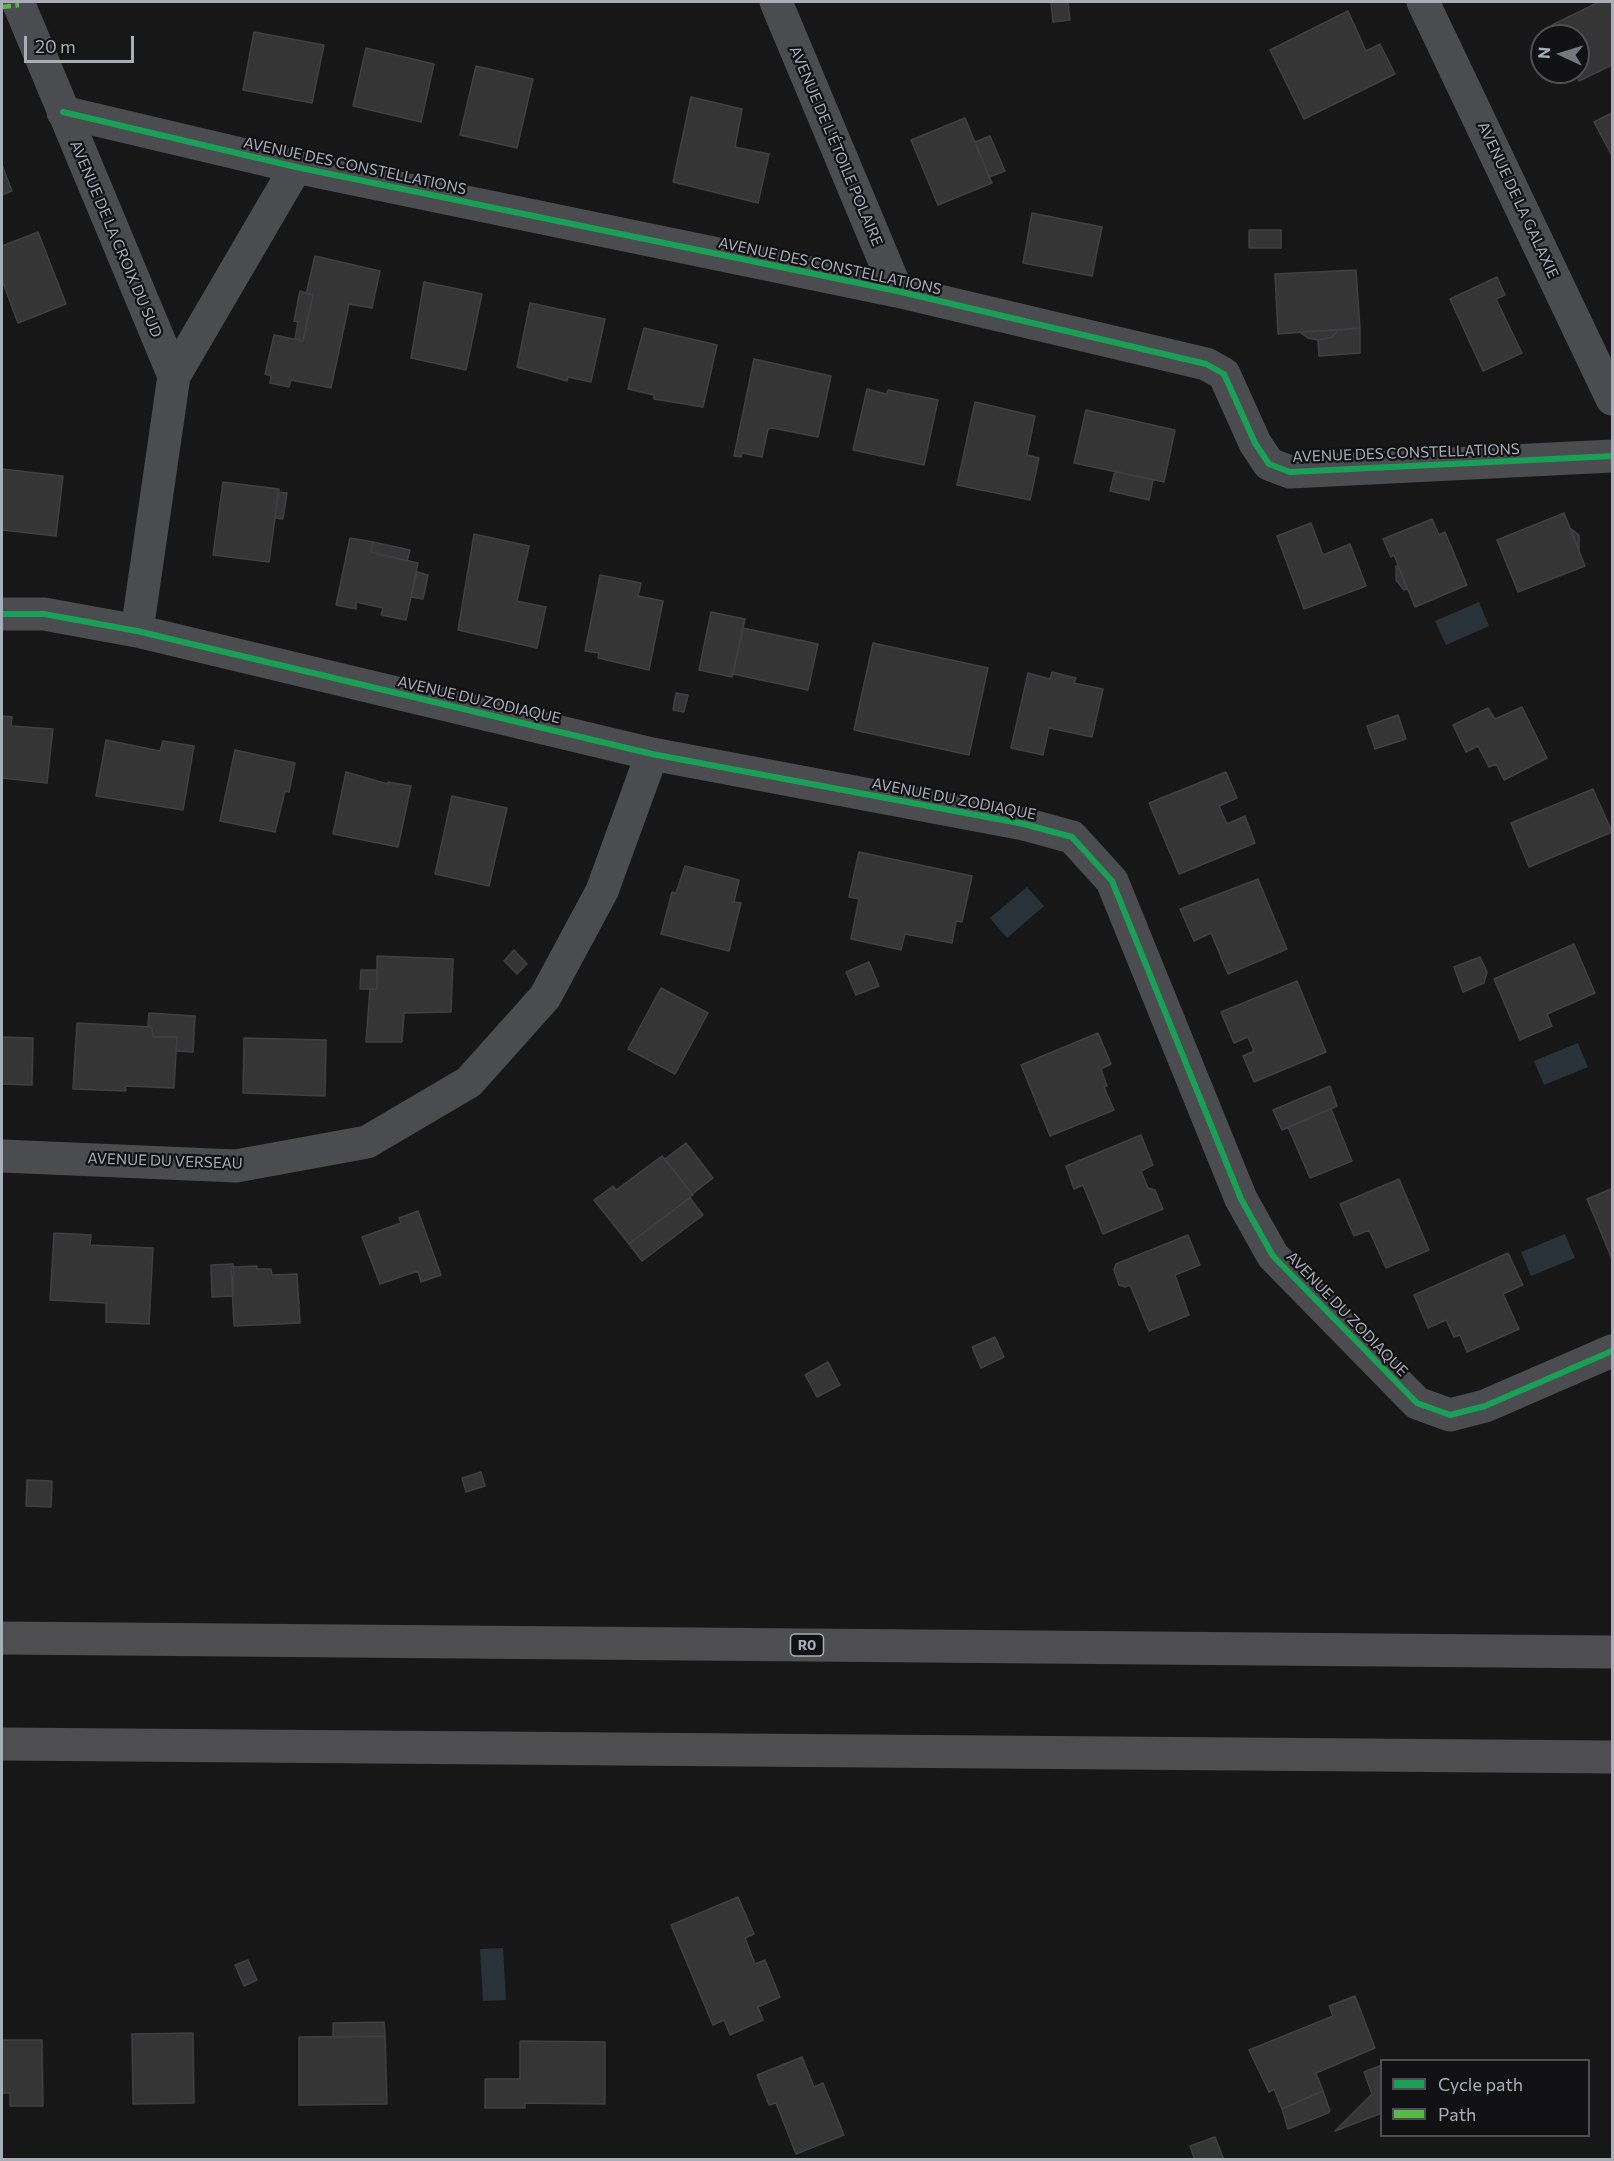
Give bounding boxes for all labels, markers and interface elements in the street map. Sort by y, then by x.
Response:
scale bar [27,24,136,62]
north arrow [1530,24,1590,84]
text: 20 m [35,35,76,57]
street label: AVENUE DE L'ÉTOILE POLAIRE [786,43,886,249]
text: N [1534,46,1553,59]
street label: AVENUE DE LA GALAXIE [1474,119,1562,281]
street label: AVENUE DES CONSTELLATIONS [242,134,468,198]
street label: AVENUE DE LA CROIX DU SUD [66,138,166,340]
street label: AVENUE DES CONSTELLATIONS [717,234,943,298]
street label: AVENUE DES CONSTELLATIONS [1292,440,1520,466]
street label: AVENUE DU ZODIAQUE [396,672,562,728]
street label: AVENUE DU ZODIAQUE [870,774,1038,824]
street label: AVENUE DU VERSEAU [87,1149,243,1173]
street label: AVENUE DU ZODIAQUE [1283,1248,1411,1380]
road number: R0 [790,1634,824,1656]
legend [1380,2059,1590,2137]
text: Cycle path [1438,2073,1523,2095]
text: Path [1438,2103,1476,2125]

